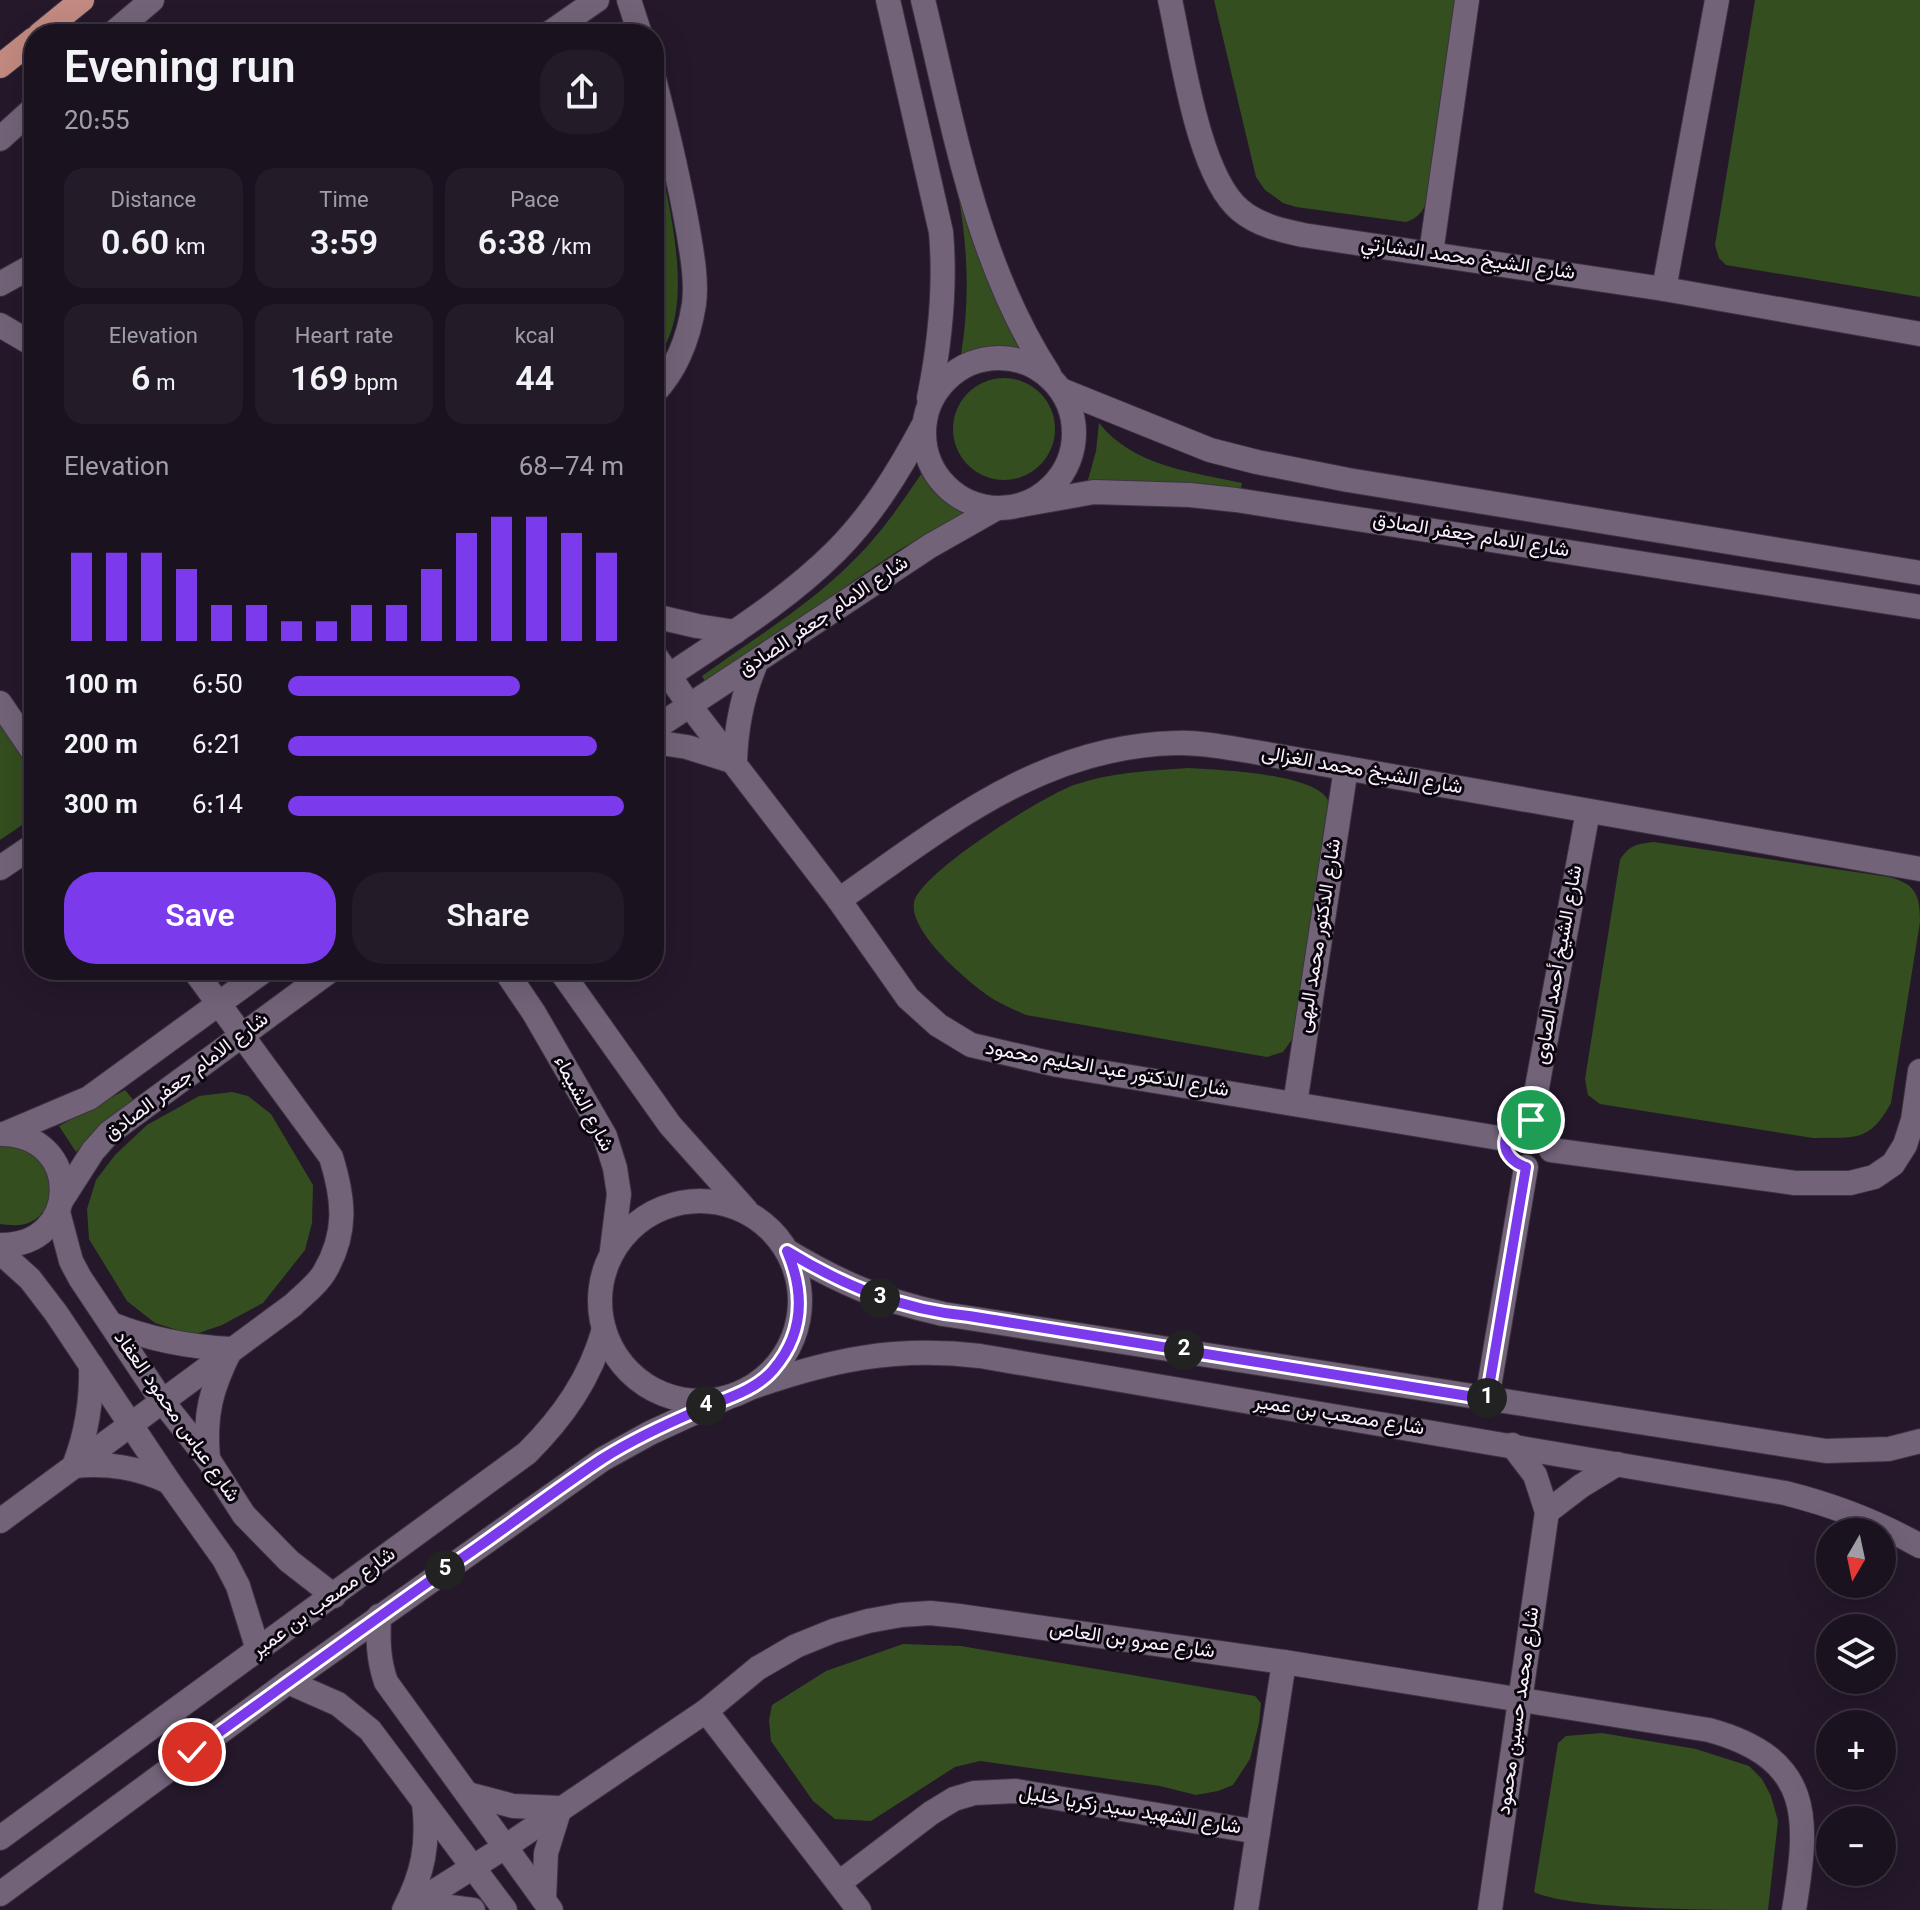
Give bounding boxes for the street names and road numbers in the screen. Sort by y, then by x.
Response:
street label: شارع الشيخ محمد النشارتي [1359,228,1577,290]
street label: شارع الامام جعفر الصادق [1370,505,1572,567]
street label: شارع الامام جعفر الصادق [733,548,915,686]
street label: شارع الشيخ محمد الغزالى [1259,738,1465,804]
street label: شارع الدكتور محمد البهى [1289,837,1351,1035]
street label: شارع الشيخ أحمد الصاوى [1526,863,1592,1067]
street label: شارع الامام جعفر الصادق [98,1004,276,1150]
street label: شارع الدكتور عبد الحليم محمود [983,1033,1231,1107]
street label: شارع الشيماء [544,1050,622,1158]
street label: شارع عباس محمود العقاد [105,1325,247,1509]
street label: شارع مصعب بن عمير [1251,1387,1426,1445]
street label: شارع مصعب بن عمير [244,1539,403,1667]
street label: شارع محمد حسين محمود [1489,1605,1549,1817]
street label: شارع عمرو بن العاص [1047,1614,1217,1668]
street label: شارع الشهيد سيد زكريا خليل [1017,1778,1243,1844]

